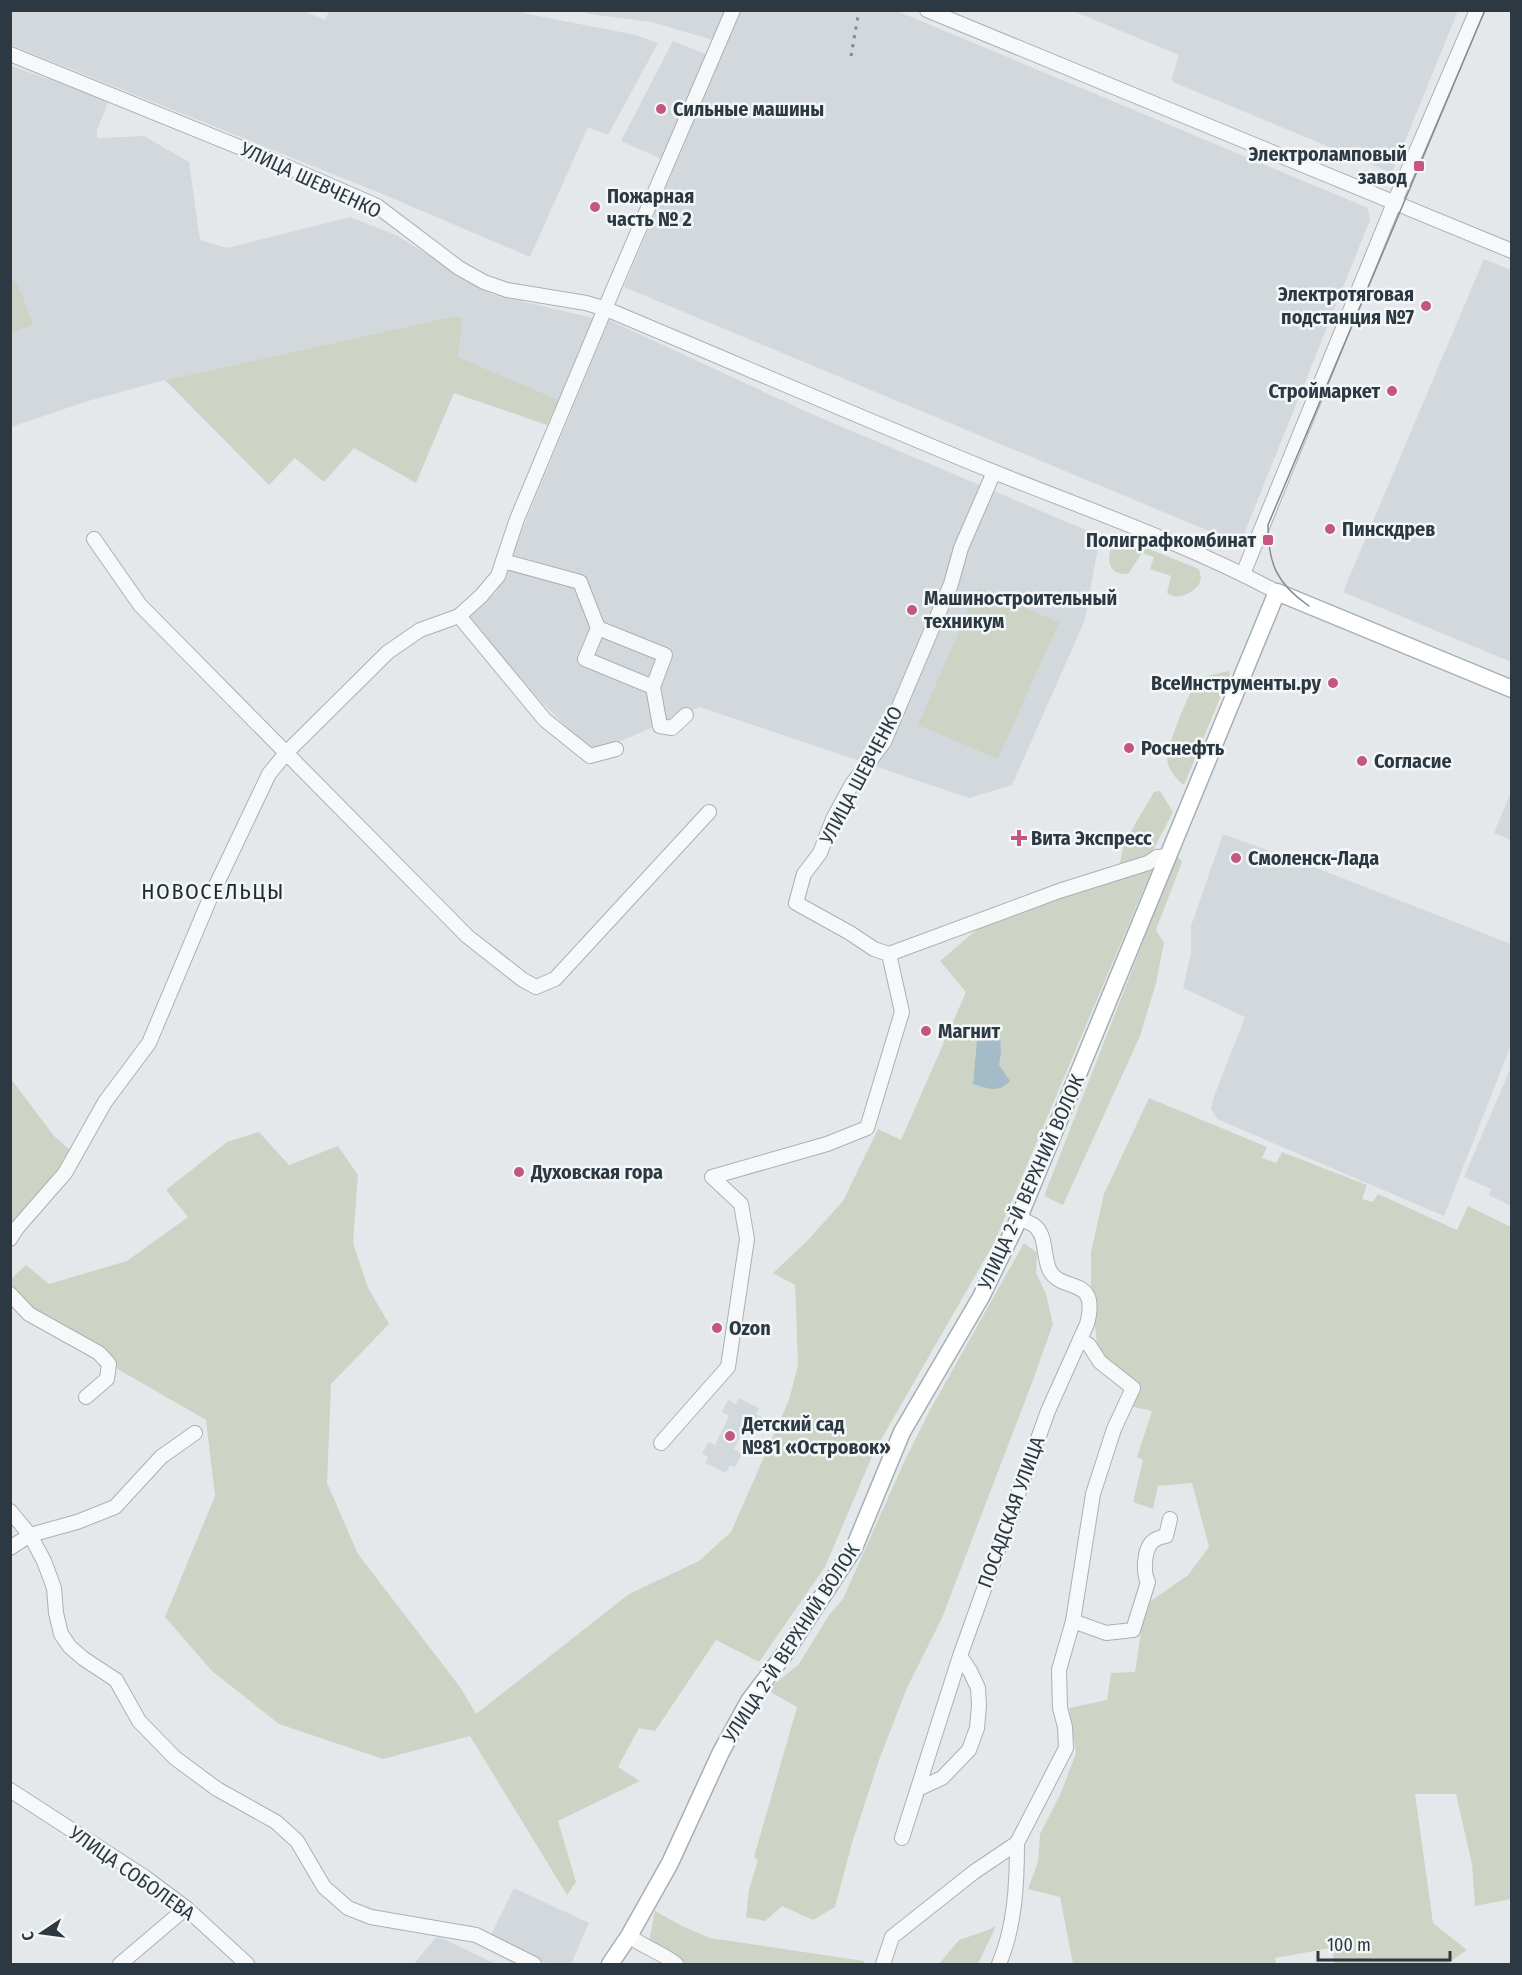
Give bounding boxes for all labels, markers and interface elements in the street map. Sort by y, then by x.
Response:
place label: Сильные машины [673,97,824,121]
marker: Сильные машины [654,102,668,116]
street label: УЛИЦА ШЕВЧЕНКО [236,136,385,223]
place label: Электроламповый завод [1249,142,1407,189]
marker: Электроламповый завод [1412,159,1426,173]
place label: Пожарная часть № 2 [607,184,694,231]
marker: Пожарная часть № 2 [588,200,602,214]
place label: Электротяговая подстанция №7 [1278,282,1414,329]
marker: Электротяговая подстанция №7 [1419,299,1433,313]
place label: Строймаркет [1268,379,1380,403]
marker: Строймаркет [1385,384,1399,398]
place label: Пинскдрев [1342,517,1435,541]
marker: Пинскдрев [1323,522,1337,536]
place label: Полиграфкомбинат [1086,528,1256,552]
marker: Полиграфкомбинат [1261,533,1275,547]
place label: Машиностроительный техникум [924,586,1117,633]
marker: Машиностроительный техникум [905,603,919,617]
place label: ВсеИнструменты.ру [1151,671,1321,695]
marker: ВсеИнструменты.ру [1326,676,1340,690]
street label: УЛИЦА ШЕВЧЕНКО [814,702,907,849]
place label: Роснефть [1141,736,1225,760]
marker: Роснефть [1122,741,1136,755]
place label: Согласие [1374,749,1452,773]
marker: Согласие [1355,754,1369,768]
place label: Вита Экспресс [1031,826,1152,850]
marker: Вита Экспресс [1012,831,1026,845]
place label: Смоленск-Лада [1248,846,1379,870]
marker: Смоленск-Лада [1229,851,1243,865]
district label: НОВОСЕЛЬЦЫ [141,878,285,905]
place label: Магнит [938,1019,1001,1043]
marker: Магнит [919,1024,933,1038]
street label: УЛИЦА 2-Й ВЕРХНИЙ ВОЛОК [972,1071,1089,1294]
place label: Духовская гора [530,1160,663,1184]
marker: Духовская гора [512,1165,526,1179]
place label: Ozon [729,1316,771,1340]
marker: Ozon [710,1321,724,1335]
place label: Детский сад №81 «Островок» [741,1412,891,1459]
marker: Детский сад №81 «Островок» [723,1429,737,1443]
street label: ПОСАДСКАЯ УЛИЦА [972,1433,1050,1591]
street label: УЛИЦА 2-Й ВЕРХНИЙ ВОЛОК [717,1539,865,1748]
street label: УЛИЦА СОБОЛЕВА [64,1820,200,1926]
north arrow [12,1903,72,1963]
scale bar [1318,1924,1450,1962]
text: С [18,1929,38,1942]
text: 100 m [1327,1934,1371,1956]

